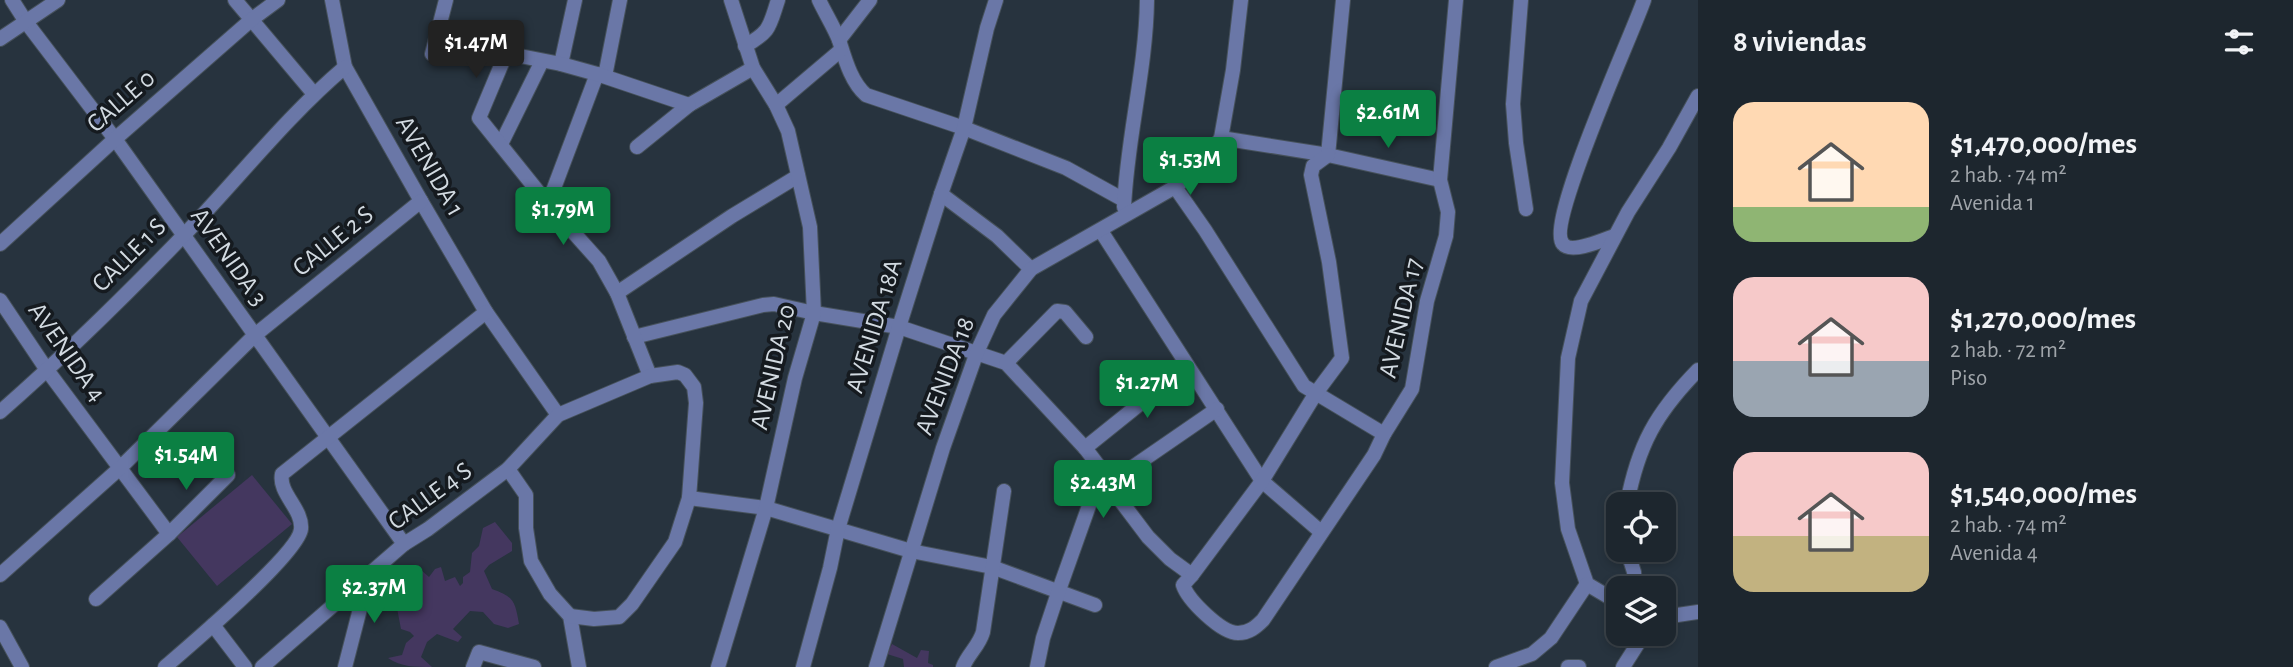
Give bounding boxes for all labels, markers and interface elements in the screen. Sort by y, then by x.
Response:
pin: $1.47M [419,20,533,80]
icon: filters [2220,23,2258,61]
text: 8 viviendas [1733,27,1866,57]
text: $1.47M [444,31,508,54]
street label: CALLE 0 [82,65,160,137]
pin: $2.61M [1331,90,1445,150]
text: $2.61M [1356,101,1420,124]
street label: AVENIDA 1 [391,111,469,221]
text: $1,470,000/mes [1950,129,2137,159]
icon: home [1789,130,1873,214]
pin: $1.53M [1133,138,1247,197]
text: $1.53M [1159,148,1221,171]
text: 2 hab. · 74 m² [1950,164,2067,187]
pin: $1.79M [506,188,620,247]
text: Avenida 1 [1950,192,2035,215]
text: $1.79M [531,198,595,221]
street label: CALLE 2 S [288,201,378,281]
street label: AVENIDA 3 [186,203,272,311]
street label: CALLE 1 S [87,213,171,297]
street label: AVENIDA 18A [841,256,907,396]
street label: AVENIDA 17 [1375,256,1427,380]
street label: AVENIDA 4 [23,298,111,406]
street label: AVENIDA 20 [746,302,800,432]
text: $1,270,000/mes [1950,304,2136,334]
icon: home [1789,305,1873,389]
street label: AVENIDA 18 [911,314,979,438]
text: 2 hab. · 72 m² [1950,339,2066,362]
pin: $1.27M [1090,360,1204,420]
text: Piso [1950,367,1987,390]
text: $1.27M [1116,371,1179,394]
pin: $1.54M [129,433,243,492]
text: $1.54M [154,443,218,466]
street label: CALLE 4 S [383,457,477,535]
pin: $2.43M [1046,461,1160,520]
text: $2.43M [1070,471,1136,494]
text: $1,540,000/mes [1950,479,2137,509]
icon: home [1789,480,1873,564]
map controls [1606,492,1676,646]
button: locate [1606,492,1676,562]
text: 2 hab. · 74 m² [1950,514,2067,537]
text: Avenida 4 [1950,542,2038,565]
pin: $2.37M [317,566,431,625]
text: $2.37M [342,576,406,599]
button: layers [1606,576,1676,646]

